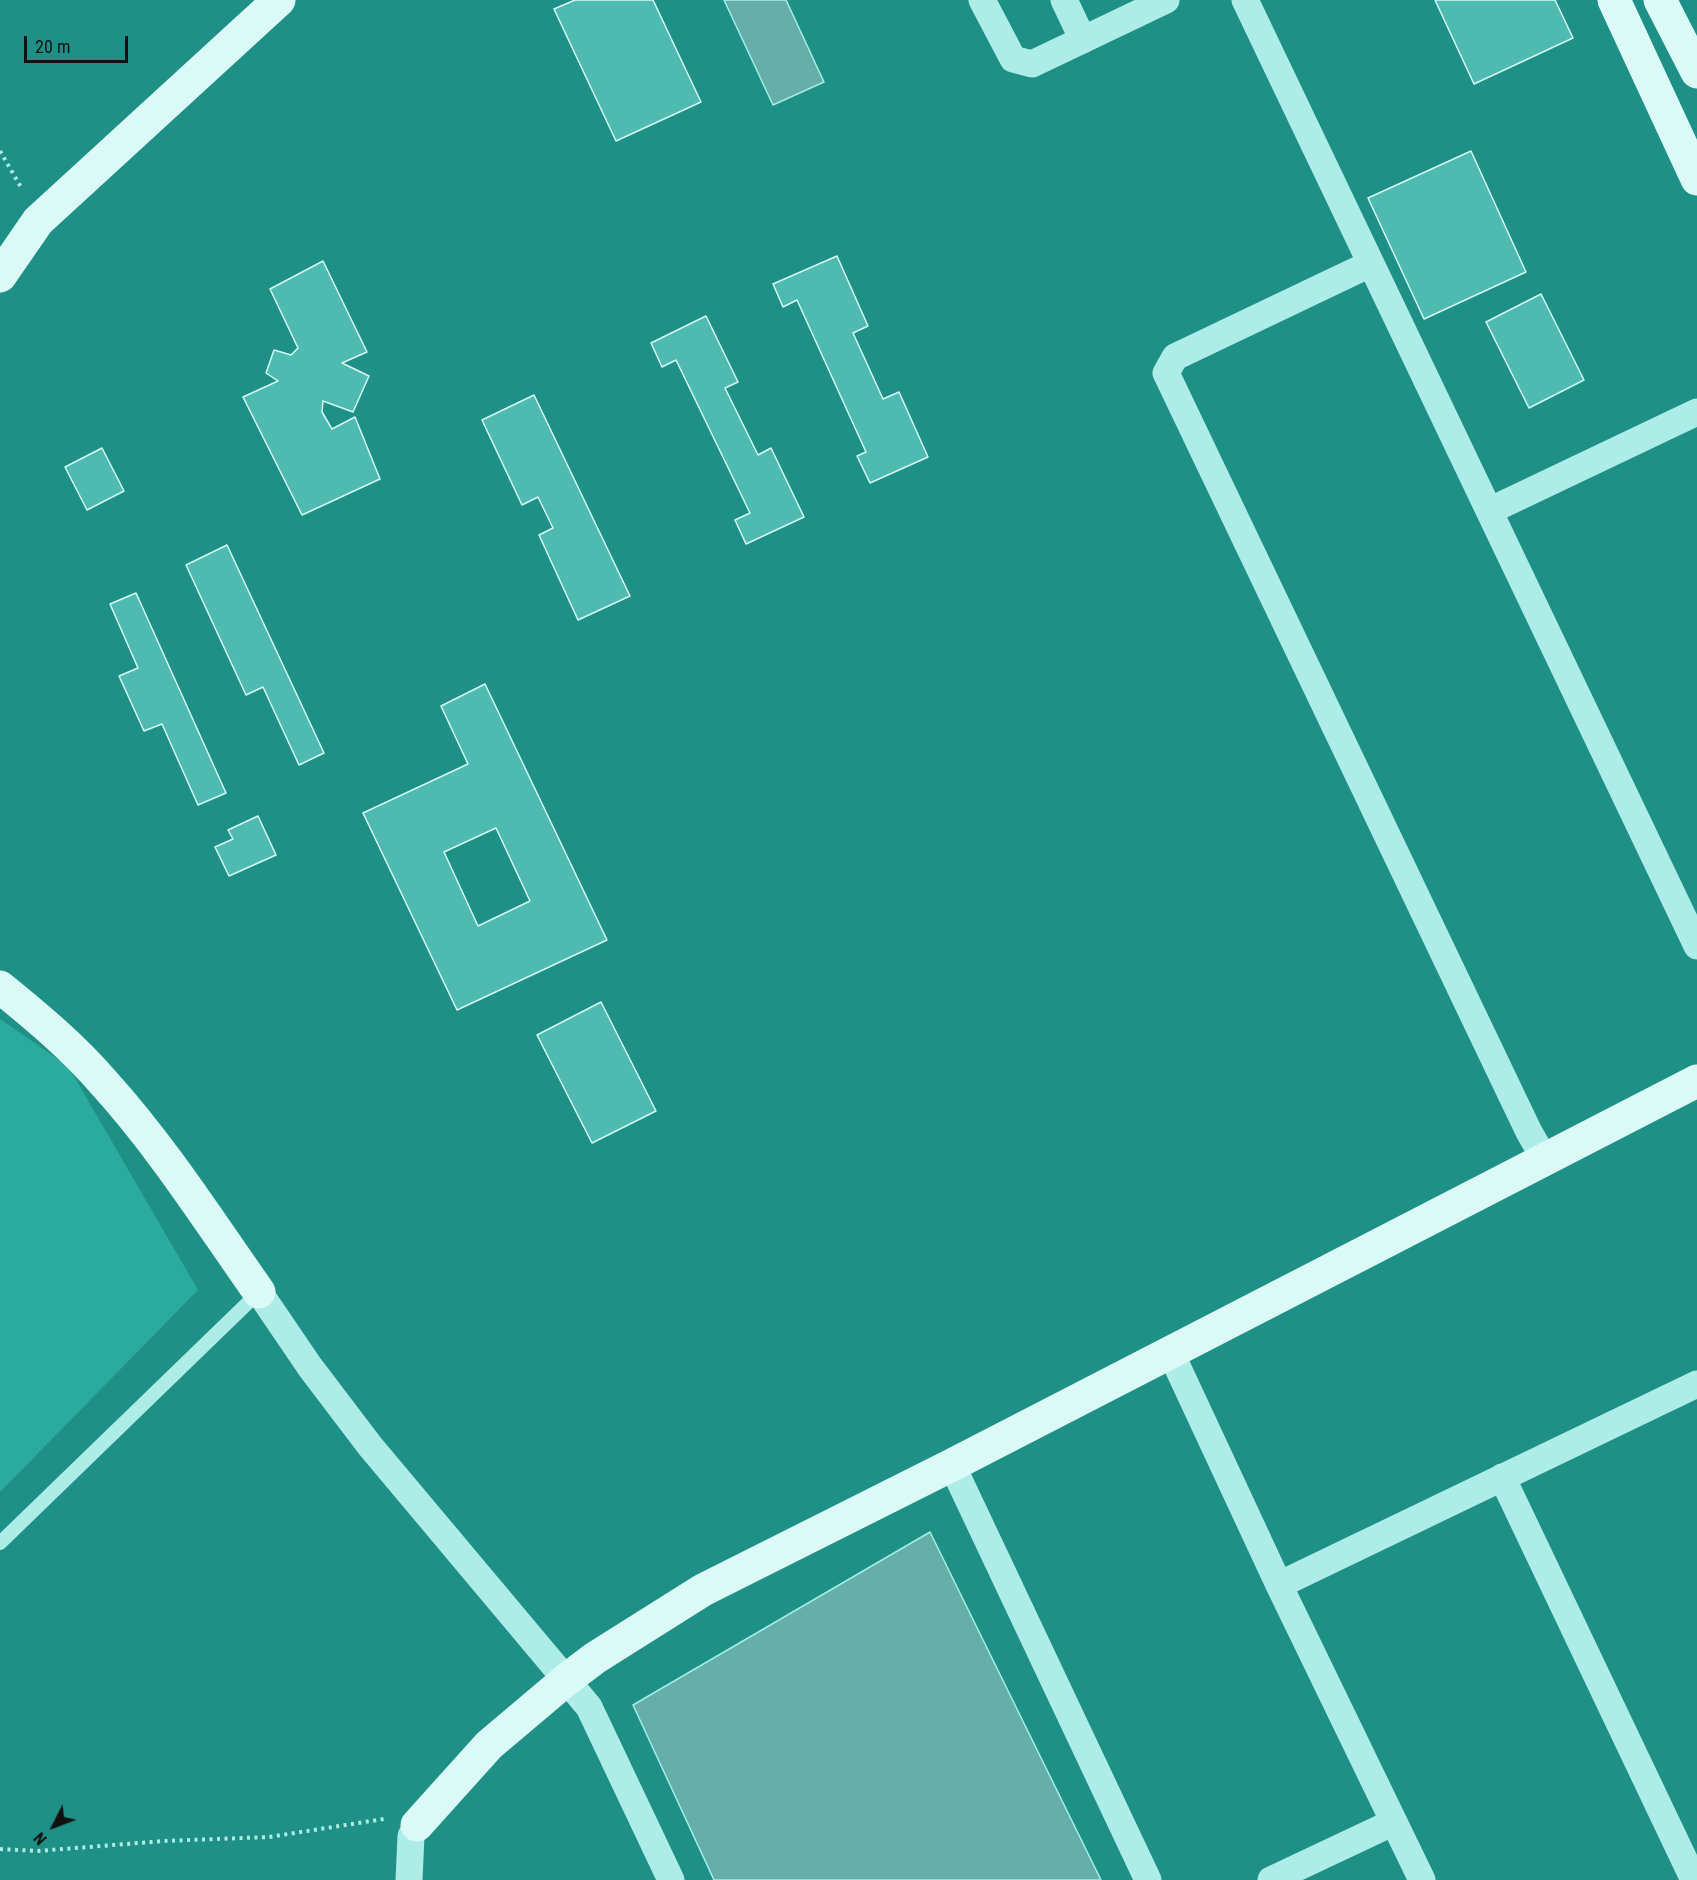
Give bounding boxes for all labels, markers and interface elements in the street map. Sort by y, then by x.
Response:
scale bar [27,24,130,62]
text: 20 m [35,36,70,57]
north arrow [24,1796,84,1856]
text: N [30,1828,51,1848]

